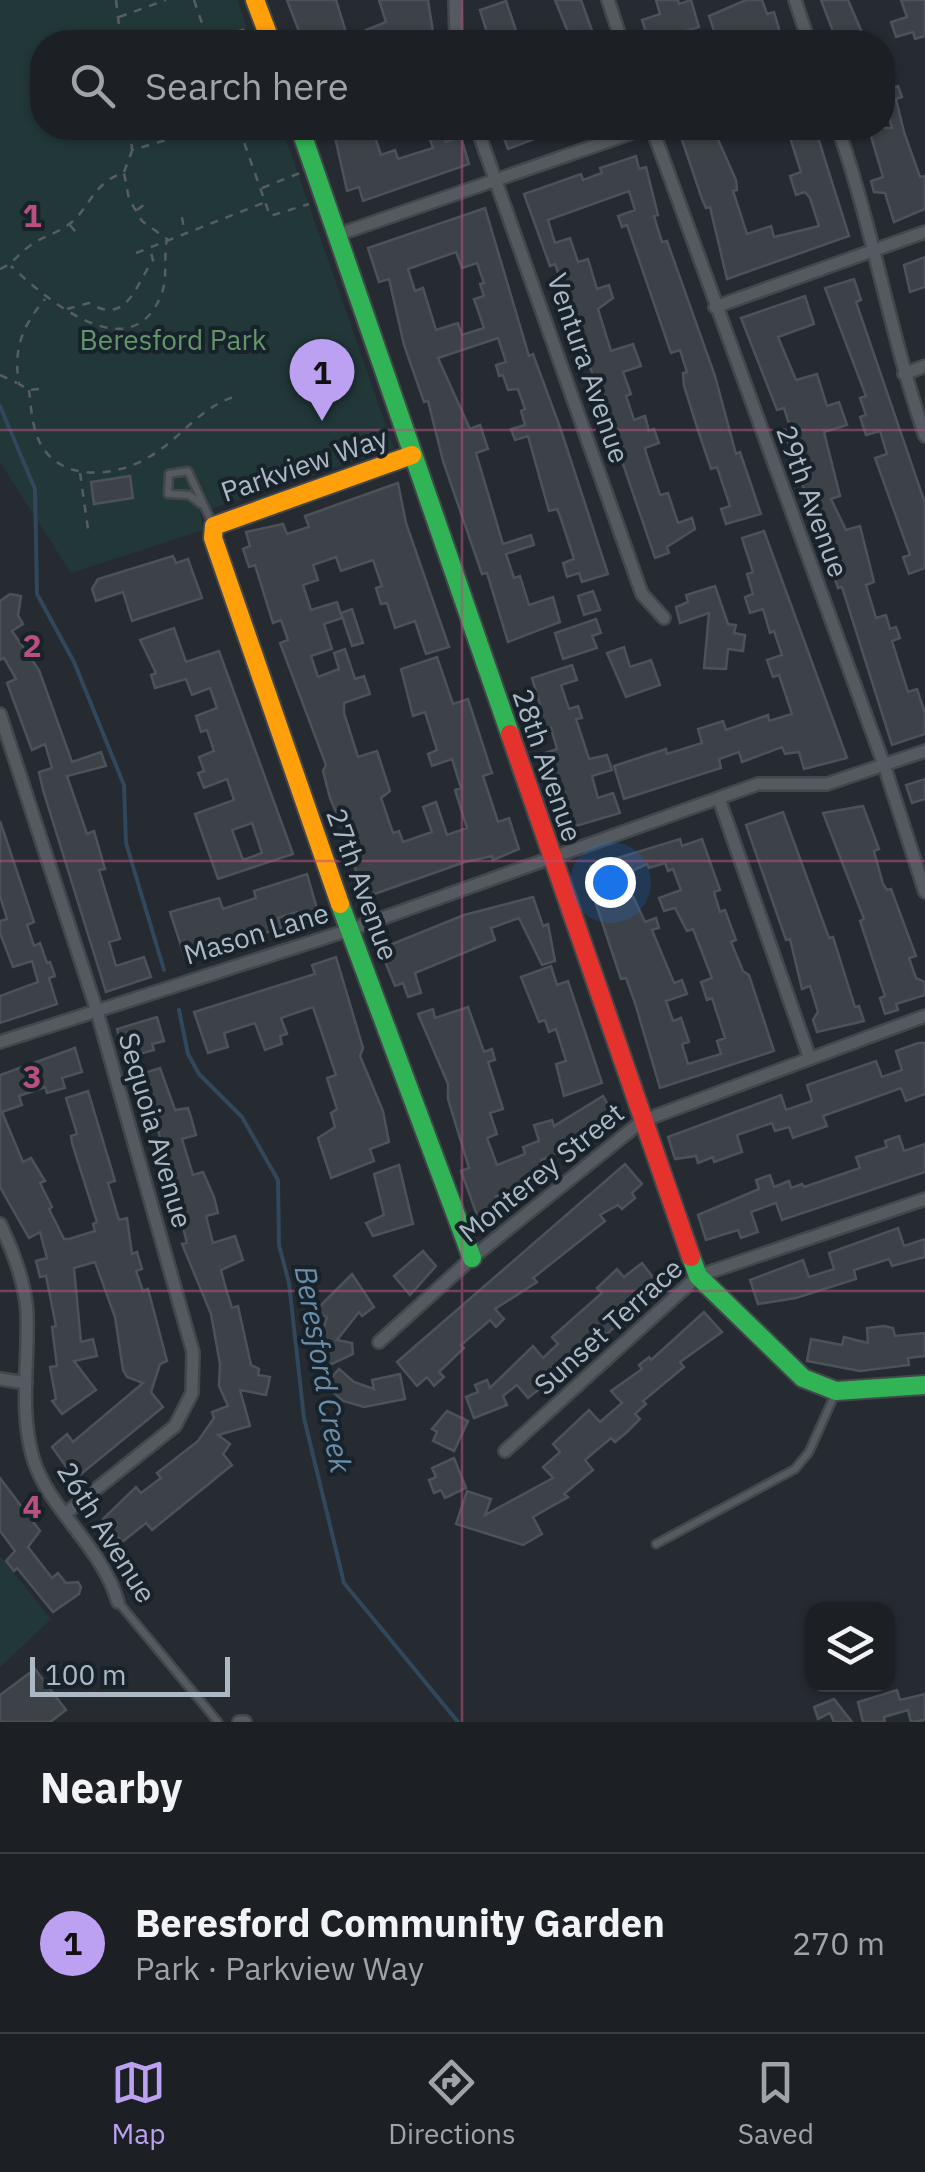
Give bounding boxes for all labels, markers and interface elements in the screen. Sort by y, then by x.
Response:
search box [30,30,895,140]
icon: search [65,58,120,113]
text: Search here [145,61,349,110]
text: 1 [22,194,42,236]
street label: Ventura Avenue [539,268,639,468]
park label: Beresford Park [80,321,267,358]
pin: 1 [290,338,354,421]
street label: Parkview Way [216,418,392,510]
street label: 29th Avenue [768,420,858,582]
text: 2 [22,624,42,666]
street label: 28th Avenue [505,684,591,846]
street label: 27th Avenue [318,803,408,965]
your location [585,857,636,908]
street label: Mason Lane [179,893,333,973]
street label: Sequoia Avenue [110,1028,202,1232]
text: 3 [22,1055,42,1097]
street label: Monterey Street [451,1094,631,1250]
street label: Sunset Terrace [526,1249,690,1403]
water label: Beresford Creek [287,1262,362,1476]
street label: 26th Avenue [49,1455,165,1609]
text: 4 [22,1485,42,1527]
map controls [805,1602,895,1692]
button: layers [805,1602,895,1692]
scale bar [30,1652,230,1696]
text: 100 m [45,1656,126,1693]
text: Nearby [40,1760,182,1815]
text: Beresford Community Garden [135,1898,665,1947]
text: 1 [63,1922,82,1964]
text: 270 m [792,1922,885,1964]
text: Park · Parkview Way [135,1947,424,1989]
tab: Map [111,2055,166,2152]
tab: Directions [388,2055,516,2152]
tab: Saved [738,2055,814,2152]

